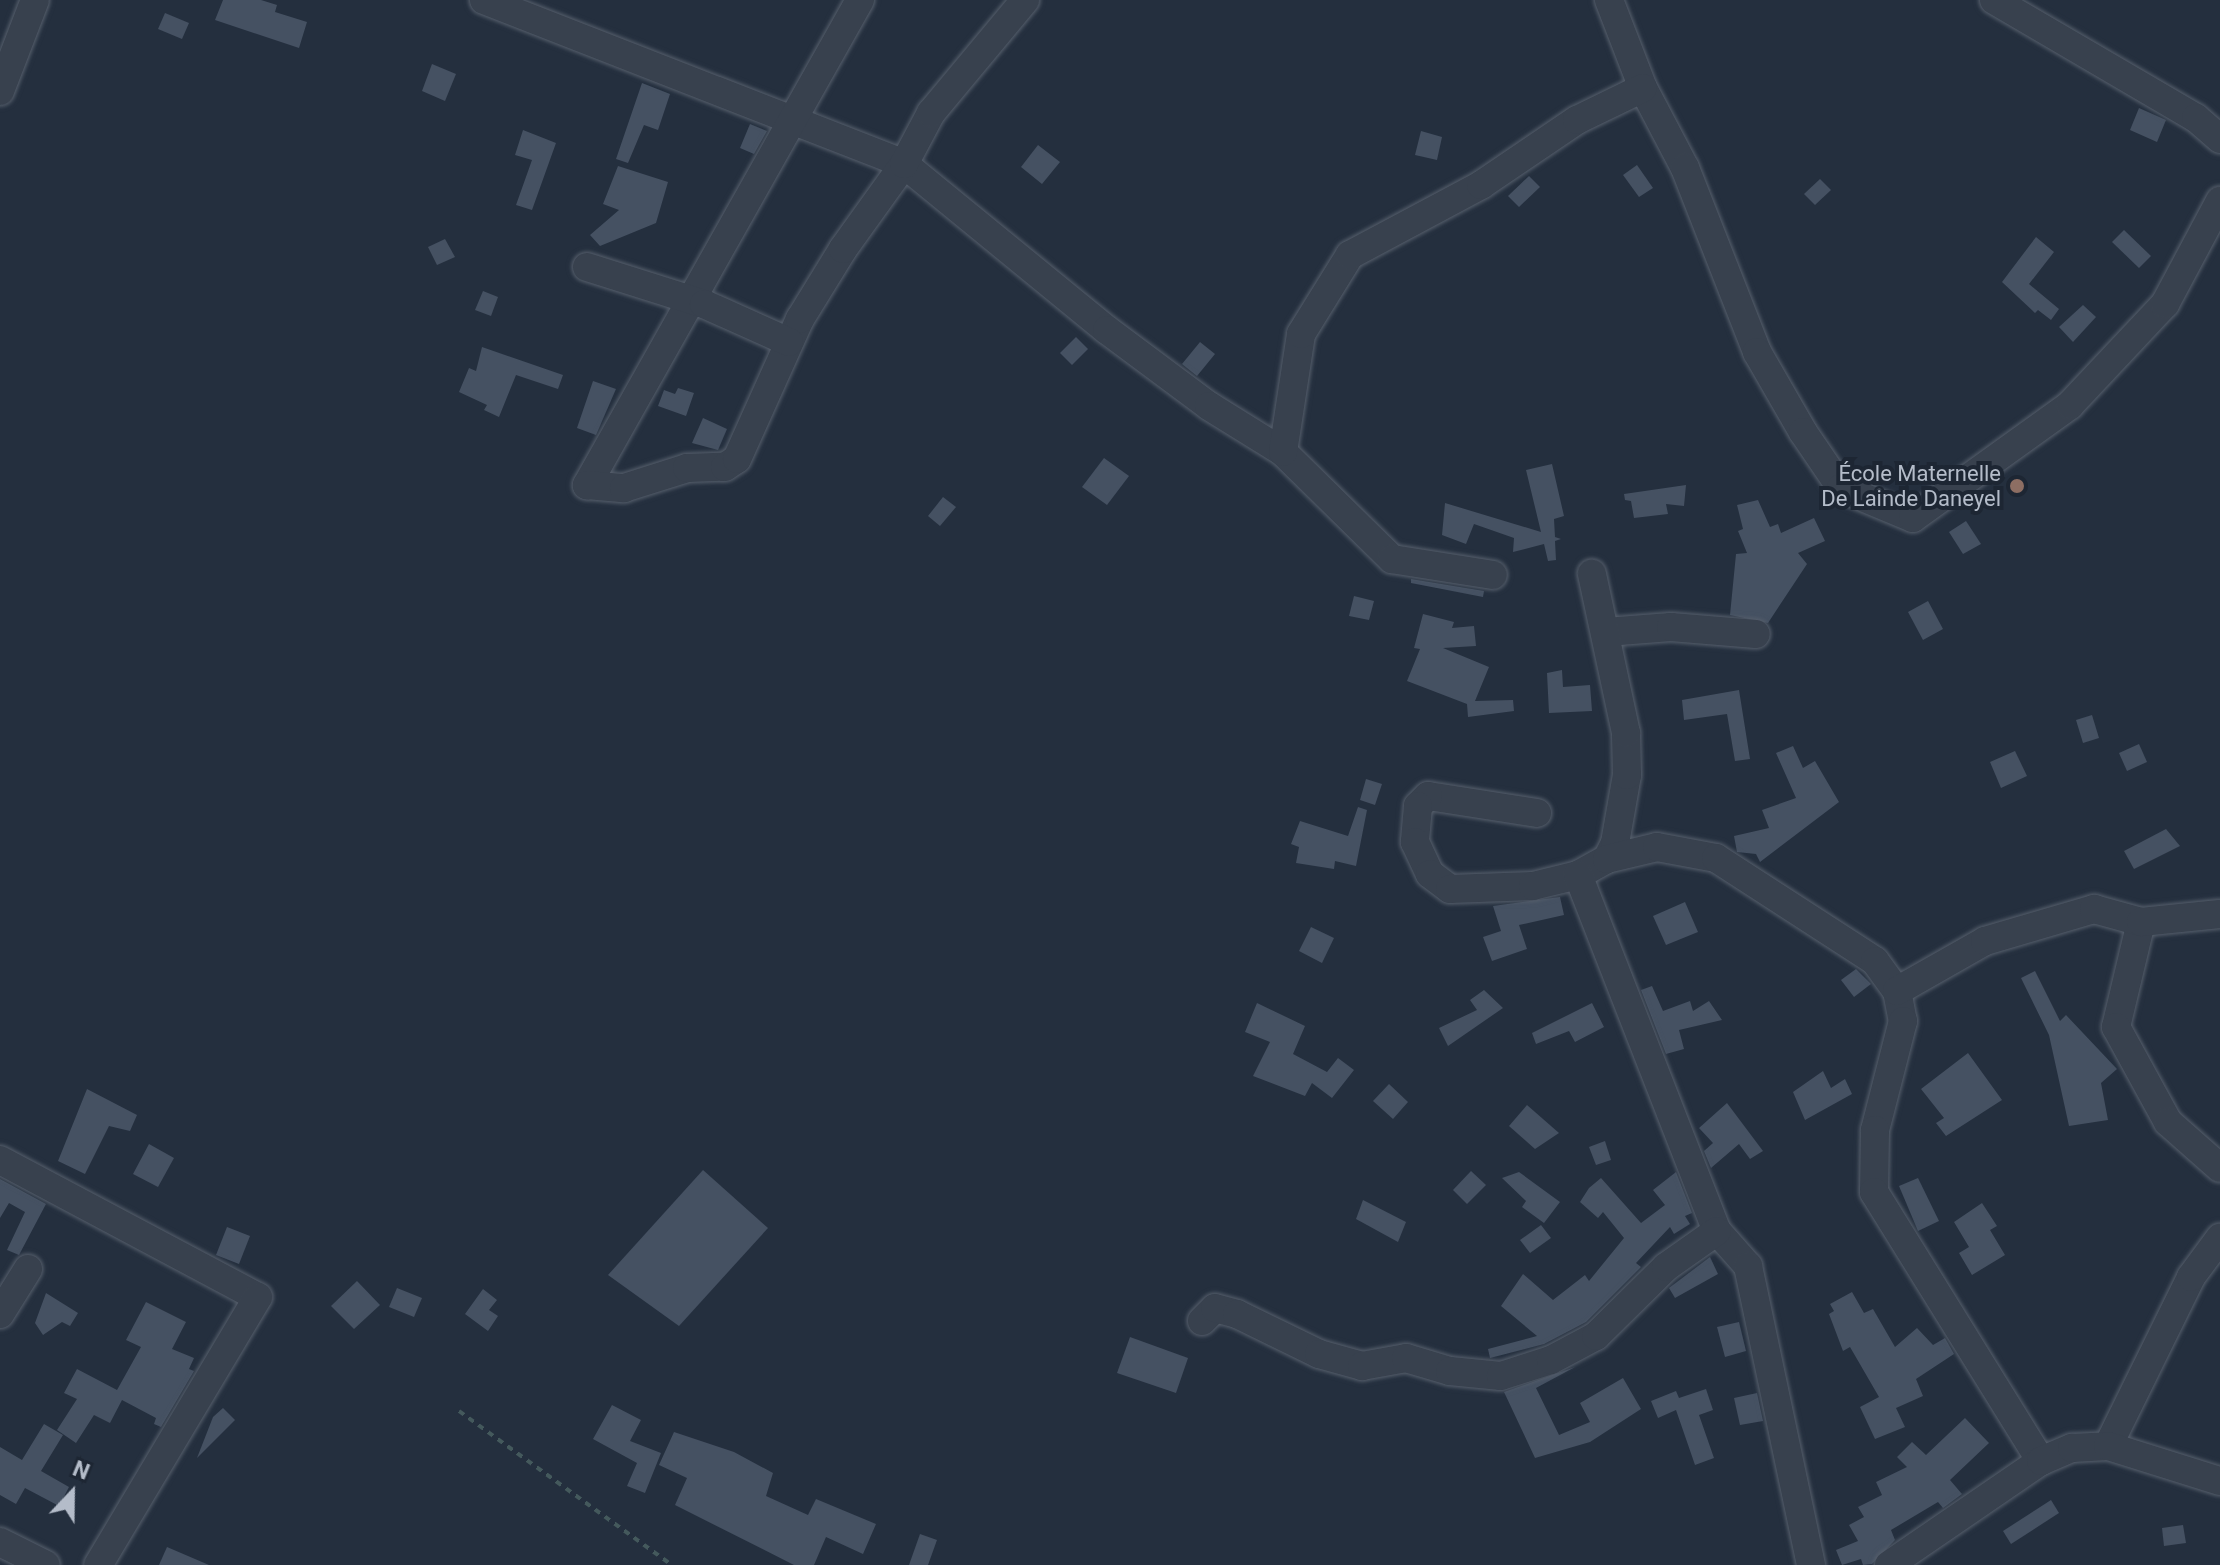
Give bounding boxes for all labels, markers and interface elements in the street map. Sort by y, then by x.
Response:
place label: École Maternelle De Lainde Daneyel [1821,460,2001,512]
marker: École Maternelle De Lainde Daneyel [2008,477,2026,495]
north arrow [32,1453,112,1533]
text: N [69,1456,93,1485]

